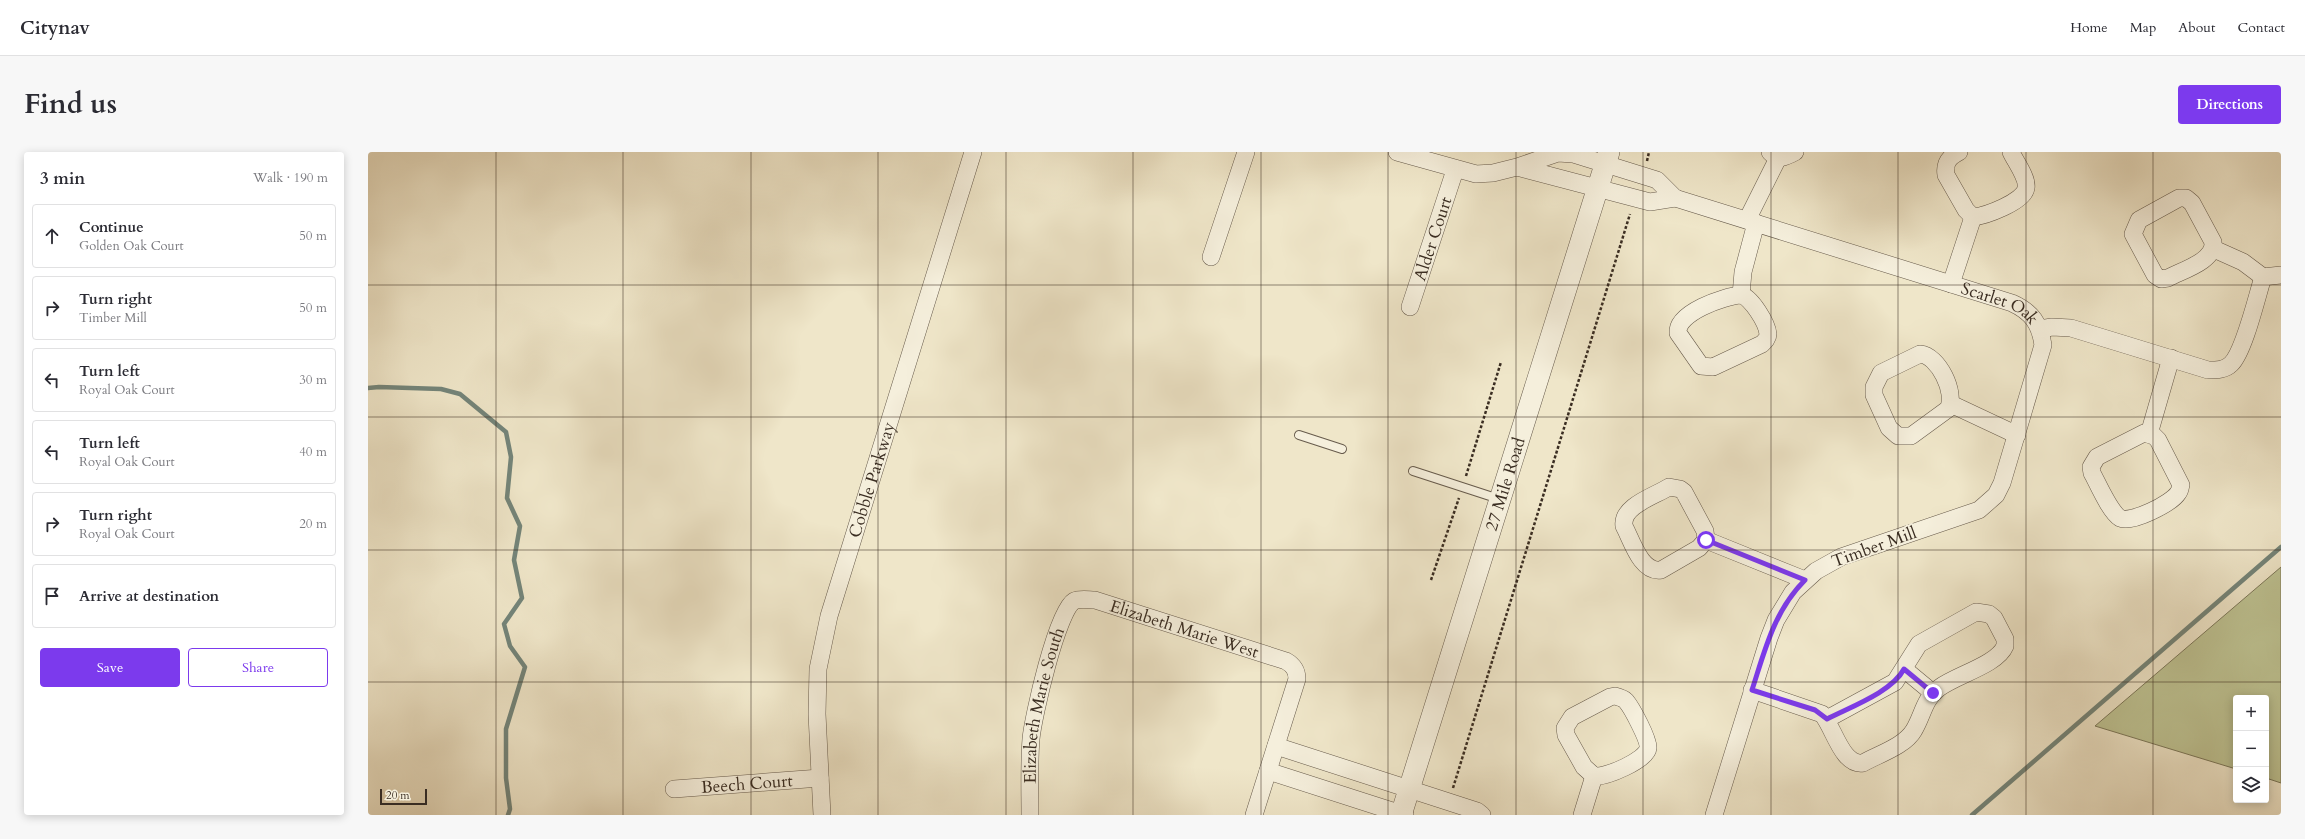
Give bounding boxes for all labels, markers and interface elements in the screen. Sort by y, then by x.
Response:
text: Citynav [20,15,90,41]
text: Home [2070,18,2108,37]
text: Map [2130,18,2156,37]
text: About [2178,18,2215,37]
text: Contact [2237,18,2285,37]
text: Find us [24,85,117,123]
button: Directions [2178,85,2281,124]
text: 3 min [40,167,85,190]
text: Walk · 190 m [253,169,328,187]
street label: Alder Court [1408,193,1457,284]
text: Continue [79,217,144,237]
icon: ahead [41,225,63,247]
text: 50 m [299,227,327,245]
text: Golden Oak Court [79,237,184,255]
street label: Scarlet Oak [1958,276,2045,330]
text: Turn right [79,289,152,309]
icon: right [41,297,63,319]
text: 50 m [299,299,327,317]
text: Timber Mill [79,309,147,327]
text: Turn left [79,361,140,381]
icon: left [41,369,63,391]
text: 30 m [299,371,327,389]
text: Royal Oak Court [79,381,175,399]
street label: Cobble Parkway [843,419,900,540]
text: Turn left [79,433,140,453]
street label: 27 Mile Road [1479,434,1530,534]
icon: left [41,441,63,463]
text: 40 m [299,443,327,461]
text: Royal Oak Court [79,453,175,471]
text: Turn right [79,505,152,525]
icon: right [41,513,63,535]
text: 20 m [299,515,327,533]
street label: Timber Mill [1828,521,1920,573]
text: Royal Oak Court [79,525,175,543]
route start [1697,531,1715,549]
icon: arrive [41,585,63,607]
text: Arrive at destination [79,586,219,606]
street label: Elizabeth Marie West [1107,594,1262,663]
street label: Elizabeth Marie South [1018,623,1070,784]
button: Save [40,648,180,687]
button: Share [188,648,328,687]
route end [1924,684,1942,702]
map controls [2233,695,2269,803]
button: + [2233,695,2269,731]
button: − [2233,731,2269,767]
button: layers [2233,767,2269,803]
street label: Beech Court [700,769,794,798]
scale bar [380,787,427,806]
text: 20 m [386,788,410,803]

